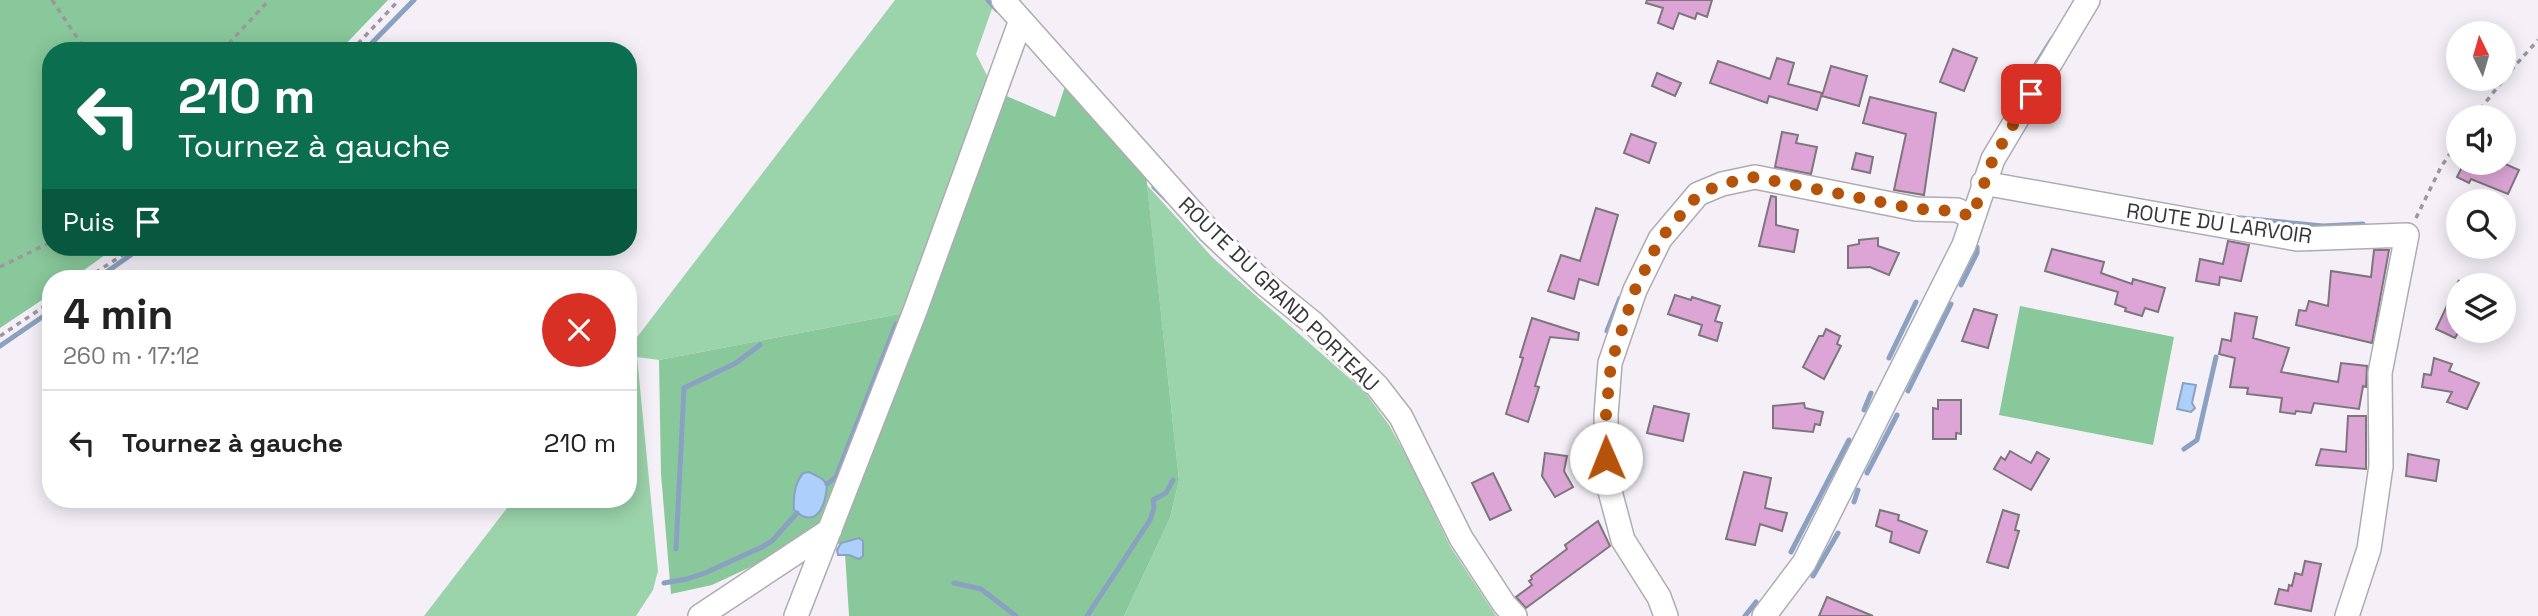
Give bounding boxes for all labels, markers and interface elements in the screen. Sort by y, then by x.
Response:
north arrow [2446,21,2516,91]
map controls [2446,21,2516,343]
pin [2001,64,2061,124]
text: 210 m [178,65,315,127]
icon: left [63,70,154,161]
icon: arrive [2012,75,2050,113]
button: sound [2446,105,2516,175]
text: Tournez à gauche [178,126,450,166]
button: search [2446,189,2516,259]
street label: ROUTE DU GRAND PORTEAU [1173,191,1385,397]
street label: ROUTE DU LARVOIR [2125,197,2313,249]
icon: arrive [129,203,167,241]
text: Puis [63,205,115,239]
button: layers [2446,273,2516,343]
text: 4 min [63,288,173,341]
button: close [542,293,616,367]
text: 260 m · 17:12 [63,341,199,371]
position arrow [1569,421,1643,495]
icon: left [63,424,101,462]
text: Tournez à gauche [122,426,343,460]
text: 210 m [544,426,616,460]

